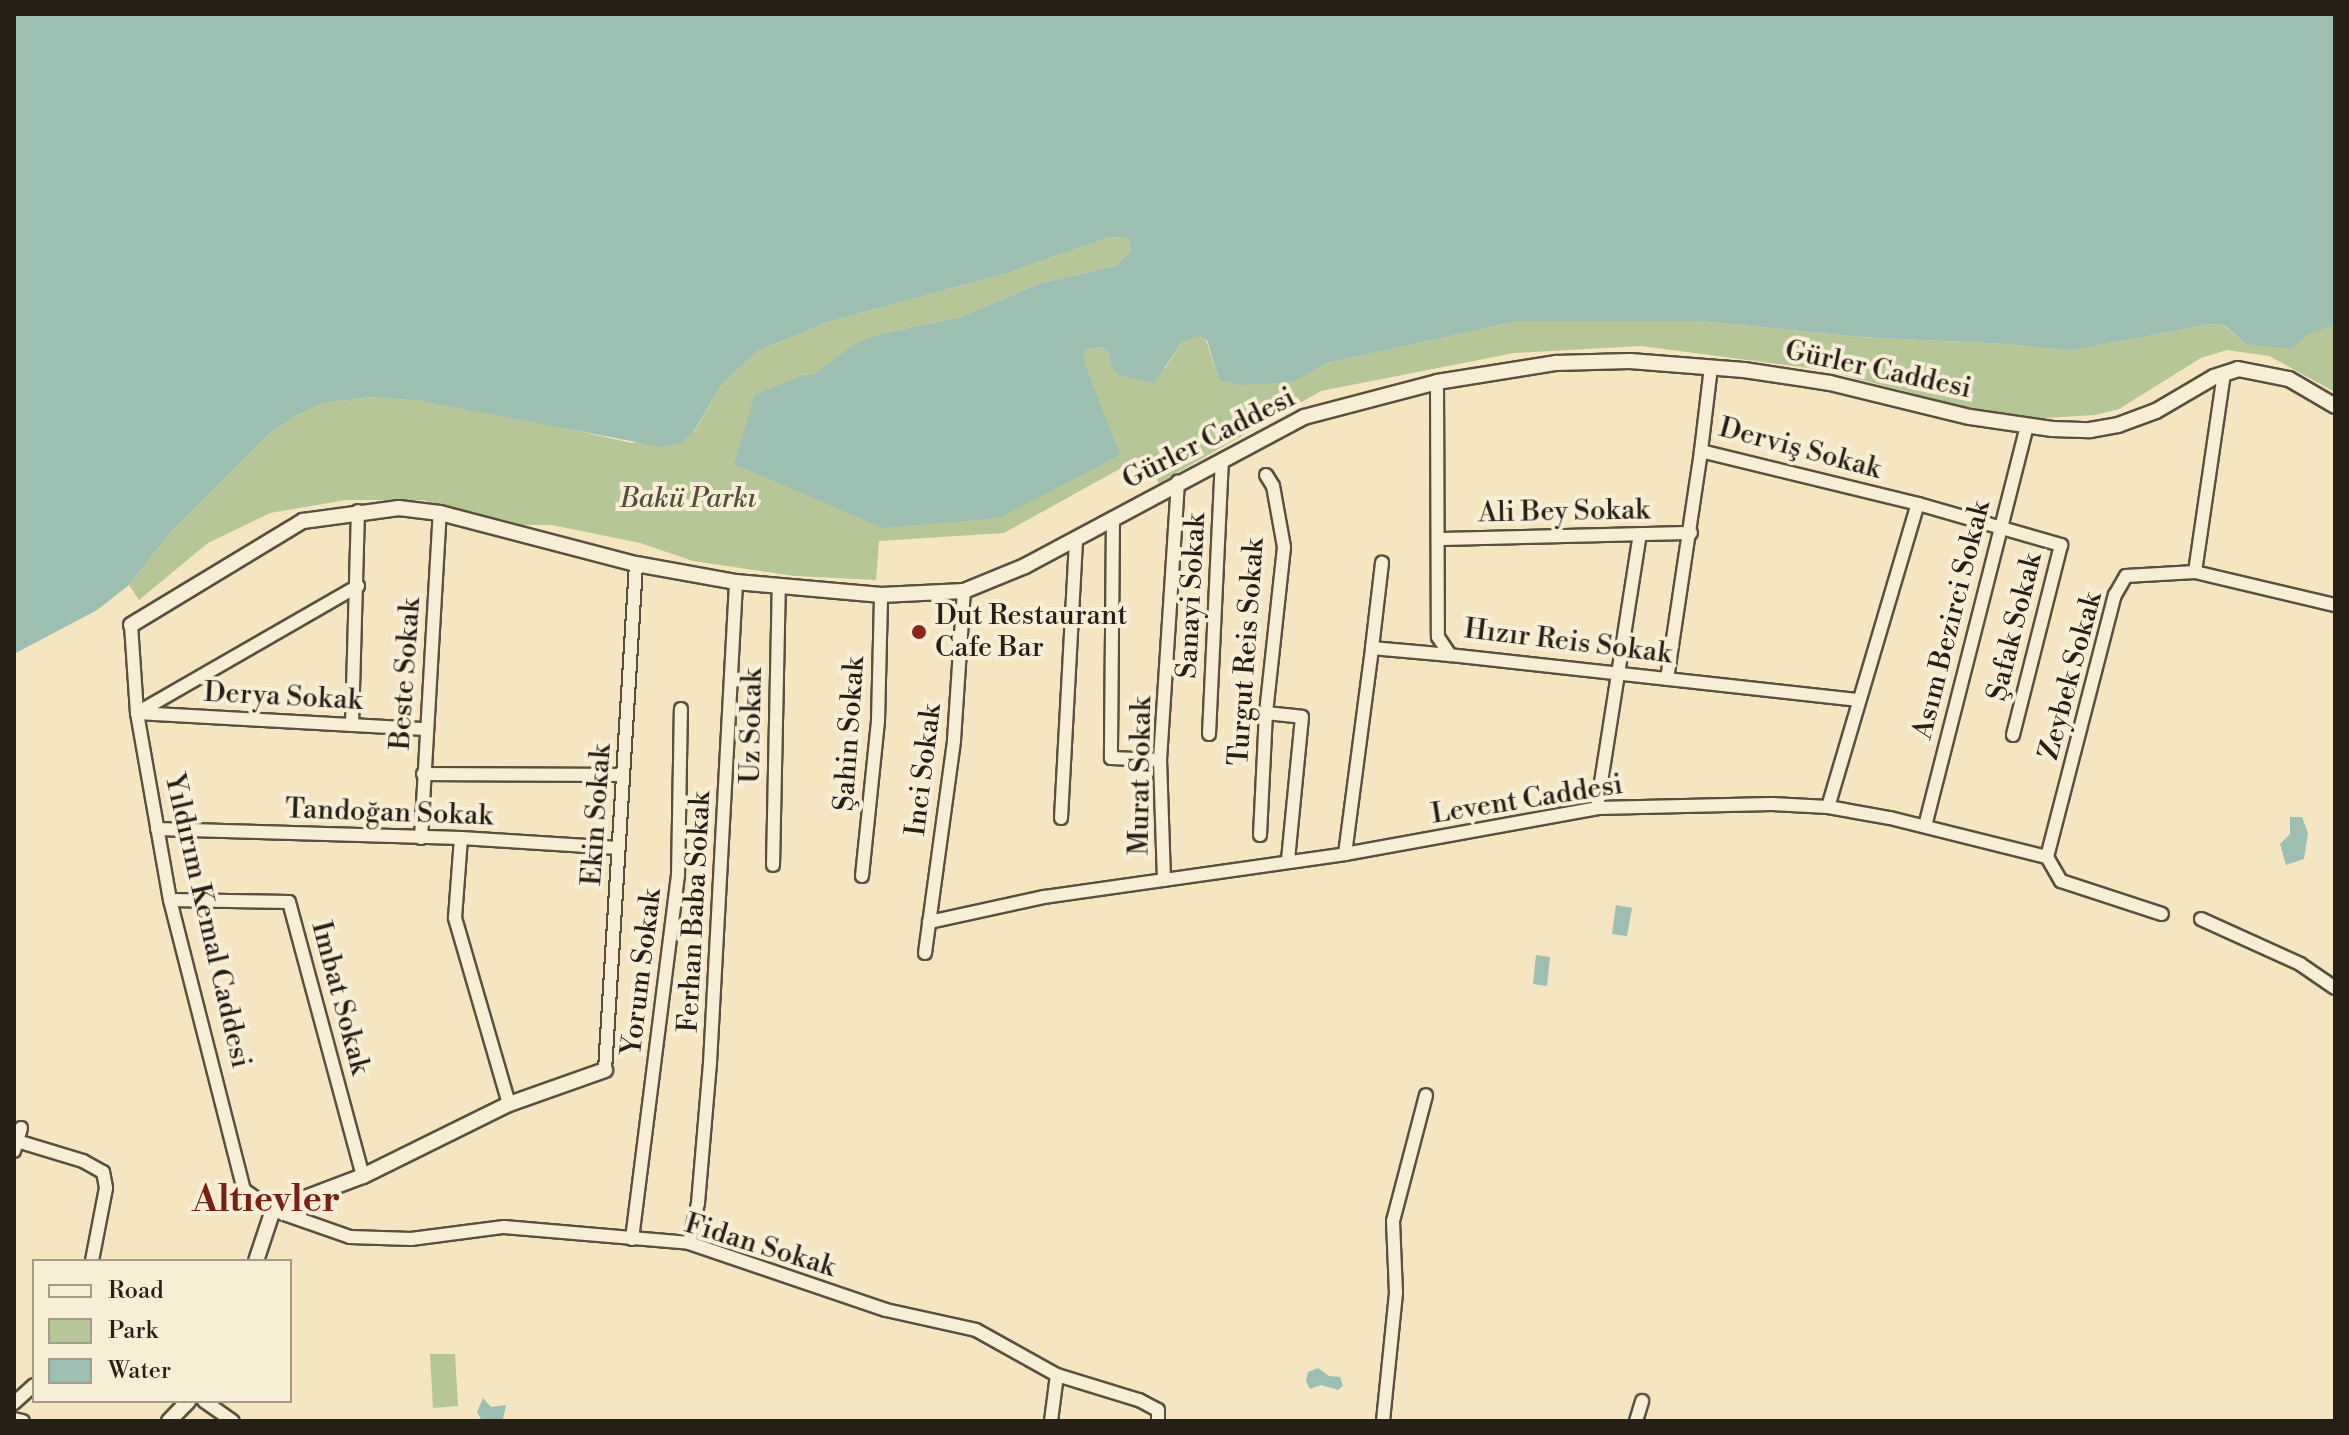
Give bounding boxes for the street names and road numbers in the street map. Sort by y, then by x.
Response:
street label: Gürler Caddesi [1782,334,1974,406]
street label: Gürler Caddesi [1117,381,1301,497]
street label: Derviş Sokak [1715,411,1885,487]
street label: Ali Bey Sokak [1478,494,1650,530]
street label: Asım Bezirci Sokak [1906,497,1998,743]
street label: Sanayi Sokak [1171,512,1213,680]
street label: Turgut Reis Sokak [1222,537,1272,767]
street label: Şafak Sokak [1980,550,2050,704]
street label: Zeybek Sokak [2032,588,2110,764]
street label: Beste Sokak [384,597,428,751]
street label: Hızır Reis Sokak [1462,613,1674,671]
street label: Şahin Sokak [828,656,872,812]
street label: Uz Sokak [734,668,770,784]
street label: Derya Sokak [203,676,363,718]
street label: Murat Sokak [1123,696,1159,856]
street label: Inci Sokak [899,702,949,838]
street label: Ekin Sokak [575,743,619,887]
street label: Levent Caddesi [1429,768,1625,832]
street label: Yıldırım Kemal Caddesi [157,771,257,1071]
street label: Ferhan Baba Sokak [672,791,718,1033]
street label: Tandoğan Sokak [285,793,493,833]
street label: Yorum Sokak [615,887,669,1057]
street label: Imbat Sokak [303,918,377,1078]
street label: Fidan Sokak [681,1207,839,1285]

